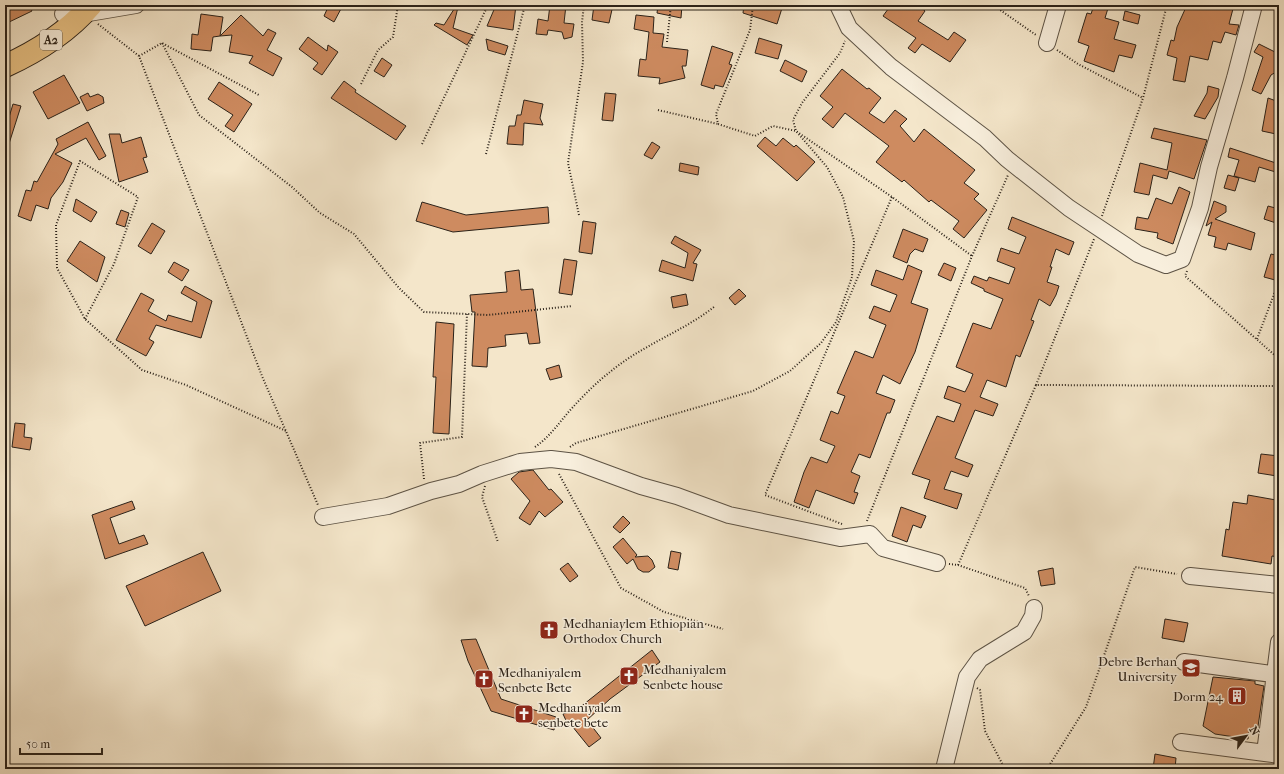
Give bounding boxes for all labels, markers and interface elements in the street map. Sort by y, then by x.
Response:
road number: A2 [40,30,62,50]
place label: Medhaniaylem Ethiopian Orthodox Church [563,616,704,646]
church icon: Medhaniaylem Ethiopian Orthodox Church [538,619,560,641]
place label: Debre Berhan University [1098,654,1178,684]
school or university icon: Debre Berhan University [1180,657,1202,679]
place label: Medhaniyalem Senbete house [643,662,726,692]
place label: Medhaniyalem Senbete Bete [498,665,581,695]
church icon: Medhaniyalem Senbete house [618,665,640,687]
church icon: Medhaniyalem Senbete Bete [473,668,495,690]
building icon: Dorm 24 [1226,685,1248,707]
place label: Dorm 24 [1173,689,1223,704]
place label: Medhaniyalem senbete bete [538,700,621,730]
church icon: Medhaniyalem senbete bete [513,703,535,725]
north arrow [1226,716,1266,756]
text: N [1246,724,1262,738]
scale bar [20,730,102,756]
text: 50 m [26,737,50,751]

